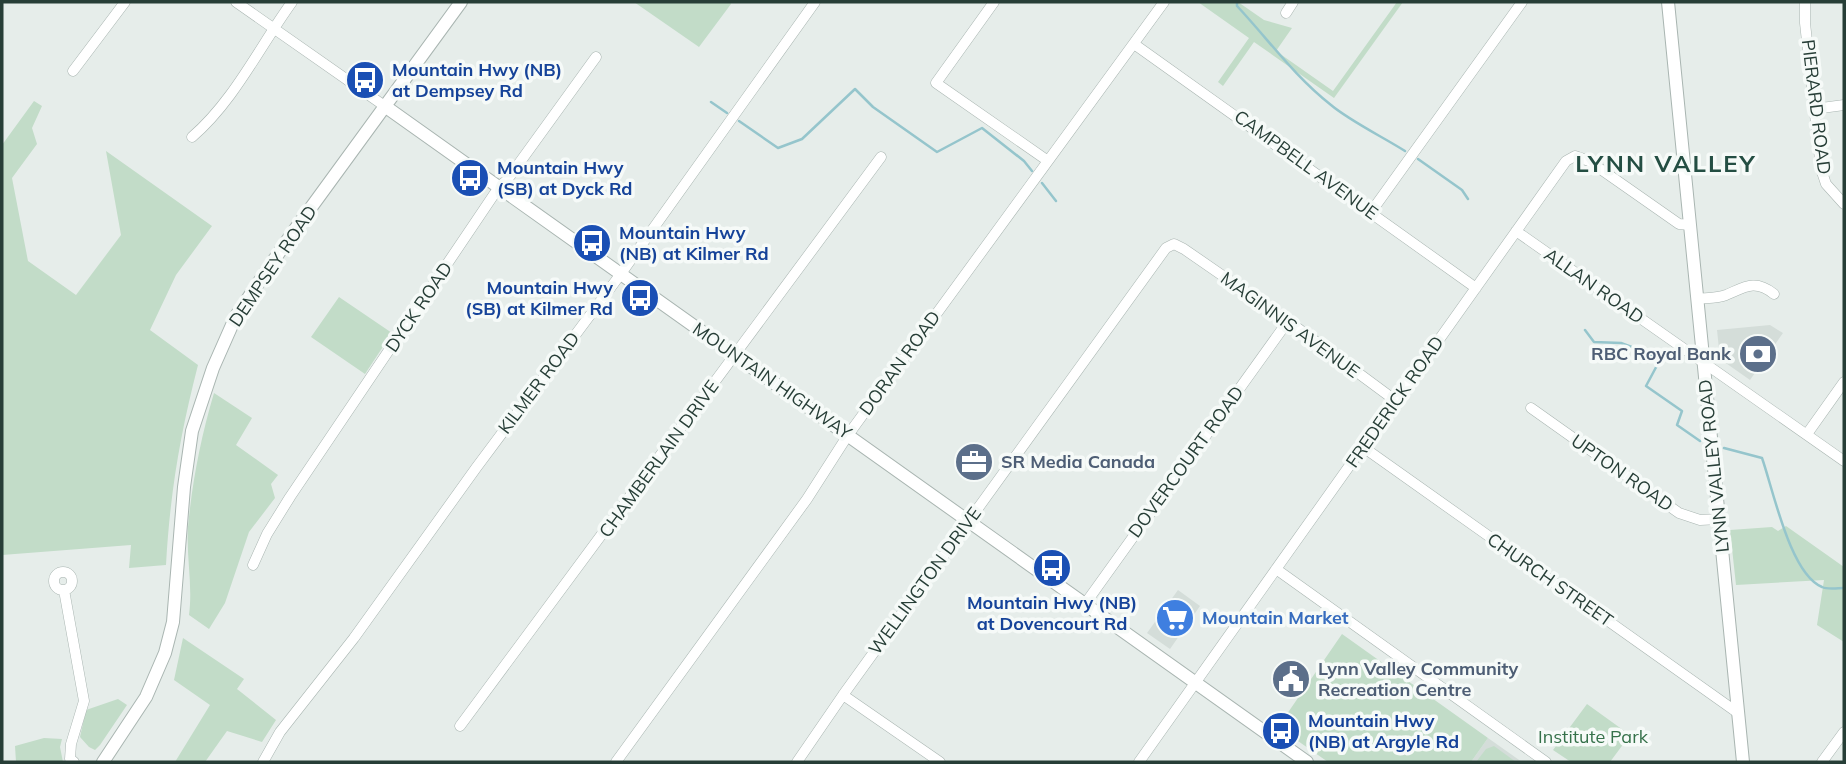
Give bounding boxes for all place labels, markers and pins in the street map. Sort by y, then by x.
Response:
place label: Mountain Hwy (NB) at Dempsey Rd [392,58,562,102]
bus stop icon: Mountain Hwy (NB) at Dempsey Rd [344,59,386,101]
place label: Mountain Hwy (SB) at Dyck Rd [497,156,633,200]
bus stop icon: Mountain Hwy (SB) at Dyck Rd [449,157,491,199]
place label: Mountain Hwy (NB) at Kilmer Rd [619,221,769,265]
bus stop icon: Mountain Hwy (NB) at Kilmer Rd [571,222,613,264]
place label: Mountain Hwy (SB) at Kilmer Rd [465,276,613,320]
bus stop icon: Mountain Hwy (SB) at Kilmer Rd [619,277,661,319]
bank icon: RBC Royal Bank [1737,333,1779,375]
place label: RBC Royal Bank [1591,342,1732,365]
office icon: SR Media Canada [953,441,995,483]
place label: SR Media Canada [1001,450,1155,473]
bus stop icon: Mountain Hwy (NB) at Dovencourt Rd [1031,547,1073,589]
place label: Mountain Hwy (NB) at Dovencourt Rd [967,591,1137,635]
supermarket icon: Mountain Market [1154,597,1196,639]
place label: Mountain Market [1202,606,1349,629]
place label: Lynn Valley Community Recreation Centre [1318,657,1519,701]
public building icon: Lynn Valley Community Recreation Centre [1270,658,1312,700]
place label: Mountain Hwy (NB) at Argyle Rd [1308,709,1459,753]
bus stop icon: Mountain Hwy (NB) at Argyle Rd [1260,710,1302,752]

